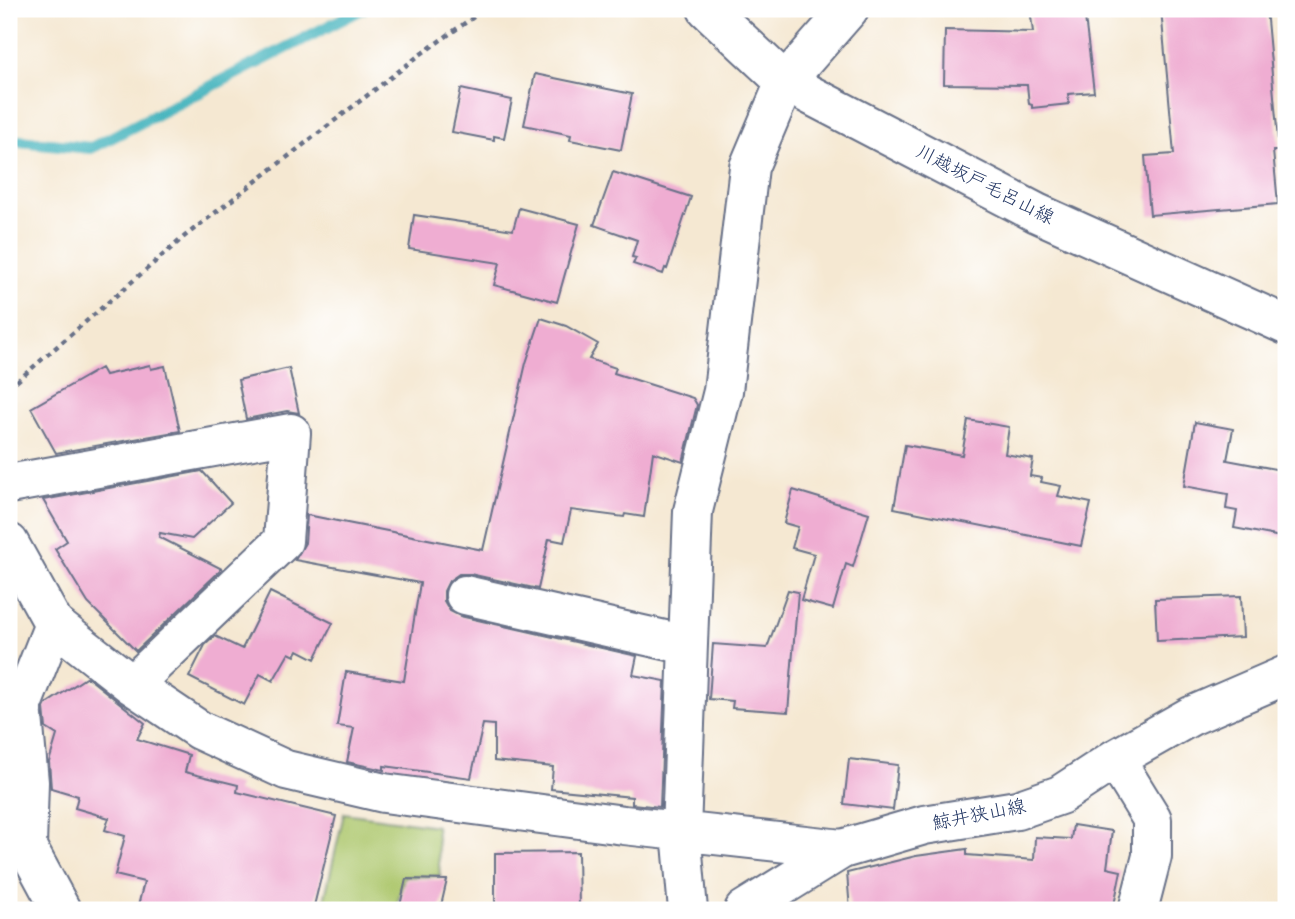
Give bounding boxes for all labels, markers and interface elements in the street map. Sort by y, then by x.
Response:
street label: 川越坂戸毛呂山線 [911,138,1059,232]
street label: 鯨井狭山線 [930,793,1028,837]

